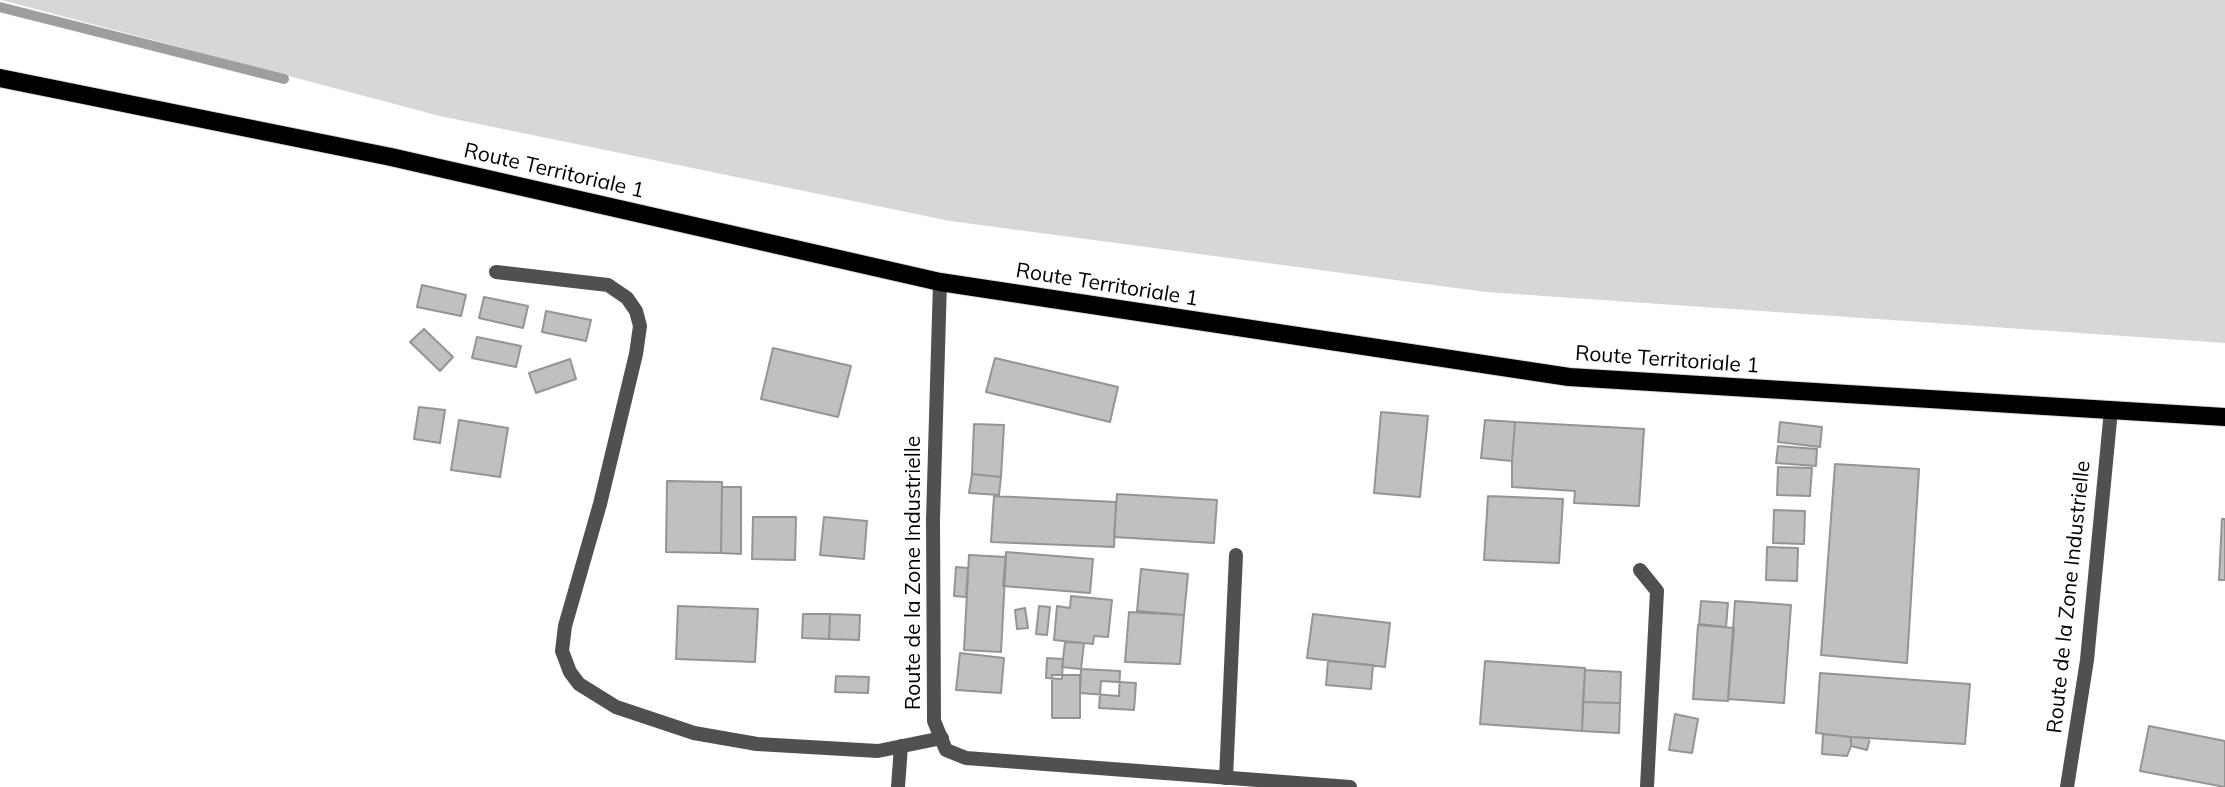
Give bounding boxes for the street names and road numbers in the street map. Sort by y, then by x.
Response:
street label: Route Territoriale 1 [461,138,647,204]
street label: Route Territoriale 1 [1014,258,1200,312]
street label: Route Territoriale 1 [1574,341,1760,379]
street label: Route de la Zone Industrielle [901,436,927,710]
street label: Route de la Zone Industrielle [2042,459,2096,735]

